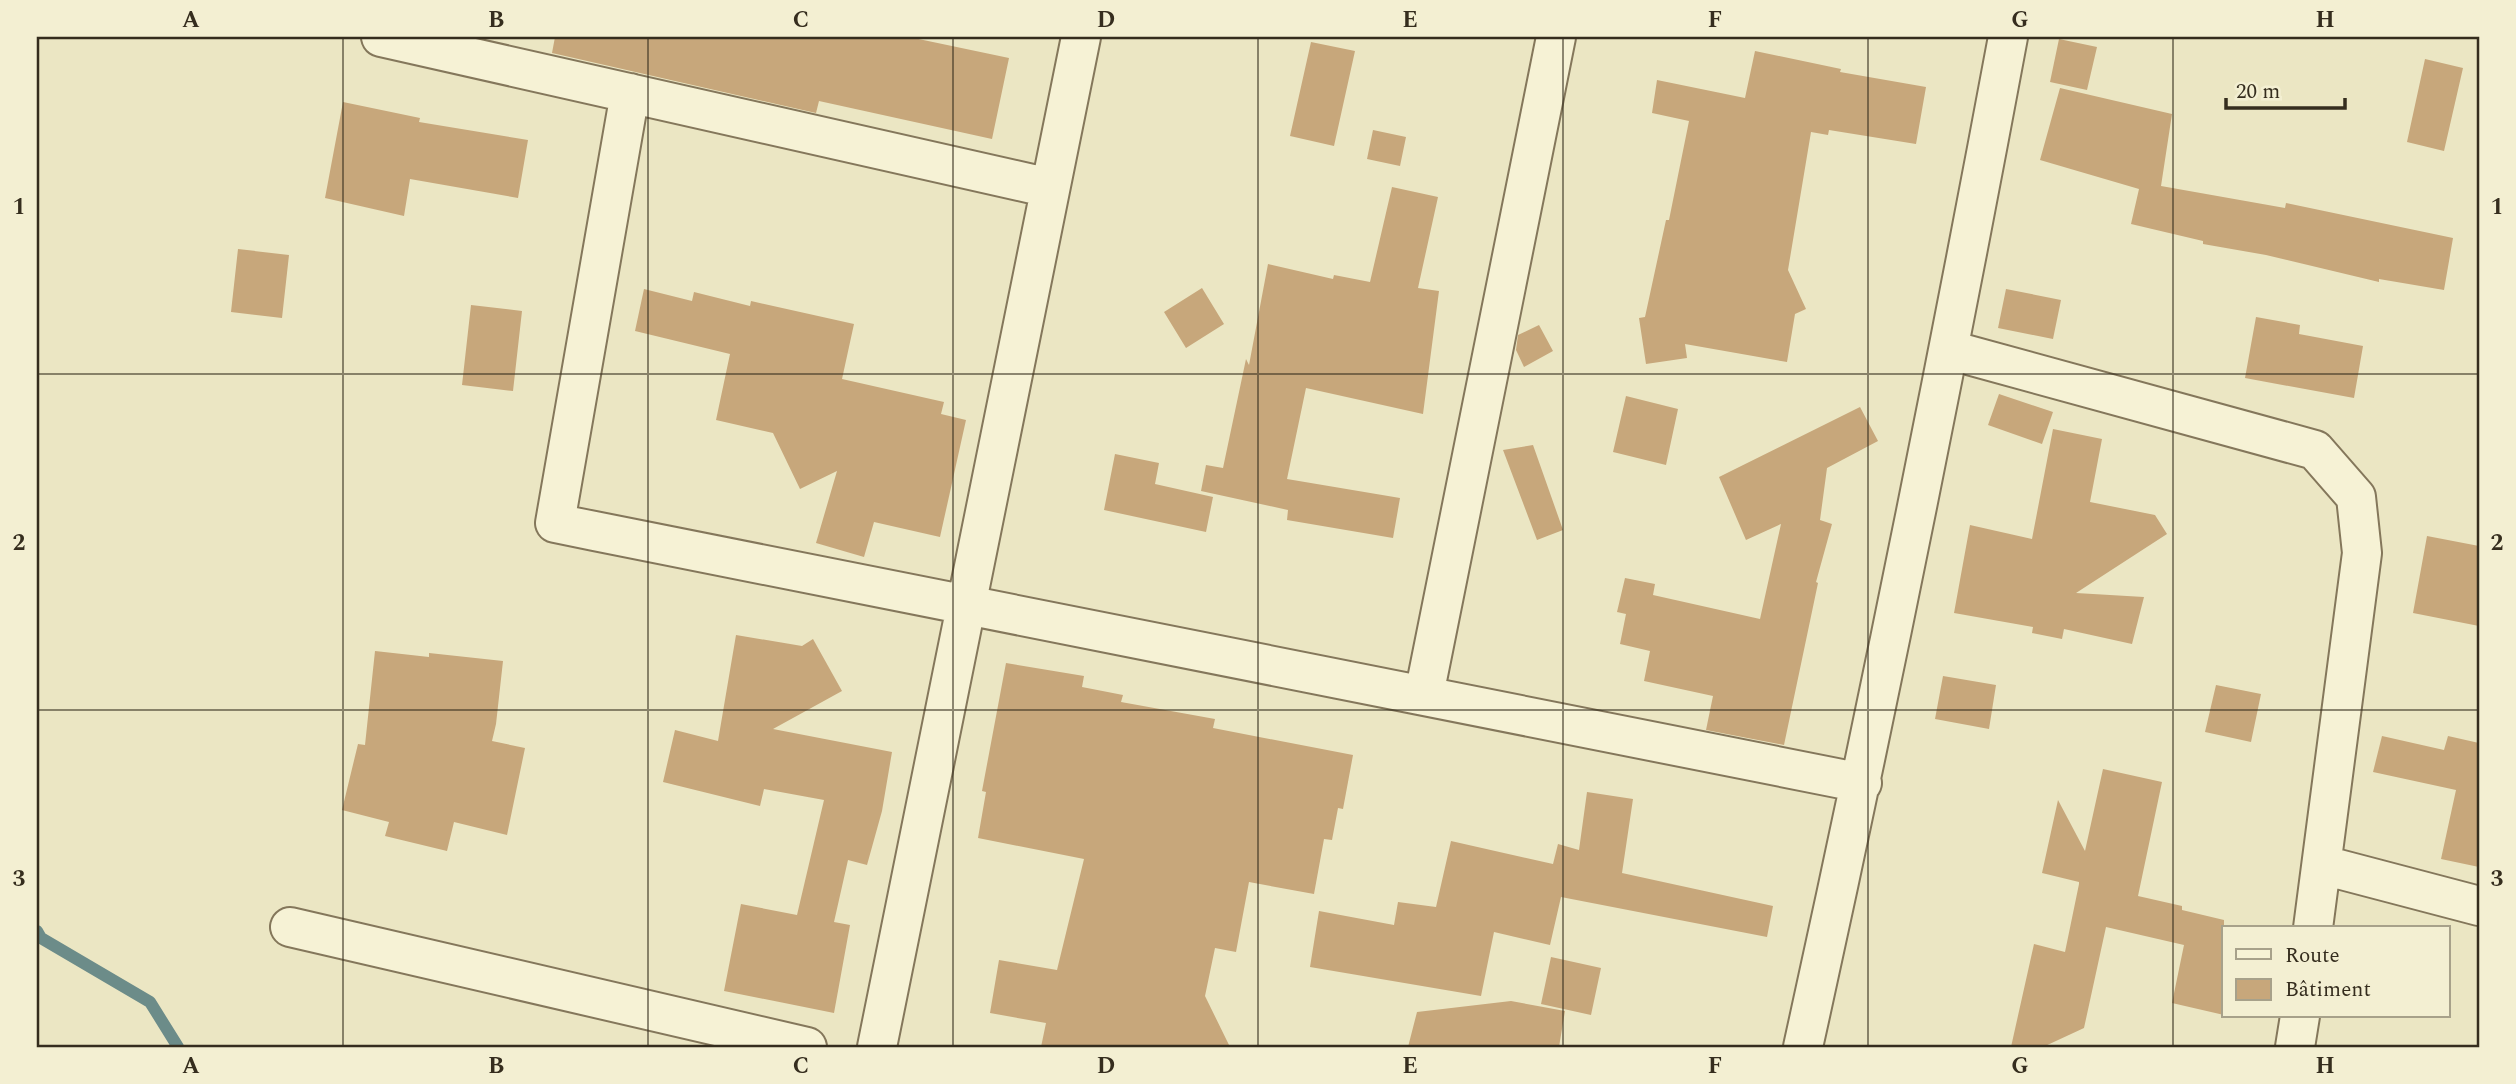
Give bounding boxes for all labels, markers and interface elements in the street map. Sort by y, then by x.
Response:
text: A [182,3,200,38]
text: B [488,3,504,38]
text: C [793,3,809,38]
text: D [1097,3,1115,38]
text: E [1402,3,1418,38]
text: F [1708,3,1722,38]
text: G [2011,3,2029,38]
text: H [2315,3,2335,38]
scale bar [2226,66,2344,110]
text: 20 m [2236,76,2280,108]
text: 1 [13,190,25,225]
text: 1 [2491,190,2503,225]
text: 2 [13,526,26,561]
text: 2 [2491,526,2504,561]
text: 3 [13,862,26,897]
text: 3 [2491,862,2504,897]
legend [2222,926,2450,1018]
text: Route [2285,940,2340,972]
text: Bâtiment [2285,974,2371,1006]
text: A [182,1049,200,1084]
text: B [488,1049,504,1084]
text: C [793,1049,809,1084]
text: D [1097,1049,1115,1084]
text: E [1402,1049,1418,1084]
text: F [1708,1049,1722,1084]
text: G [2011,1049,2029,1084]
text: H [2315,1049,2335,1084]

